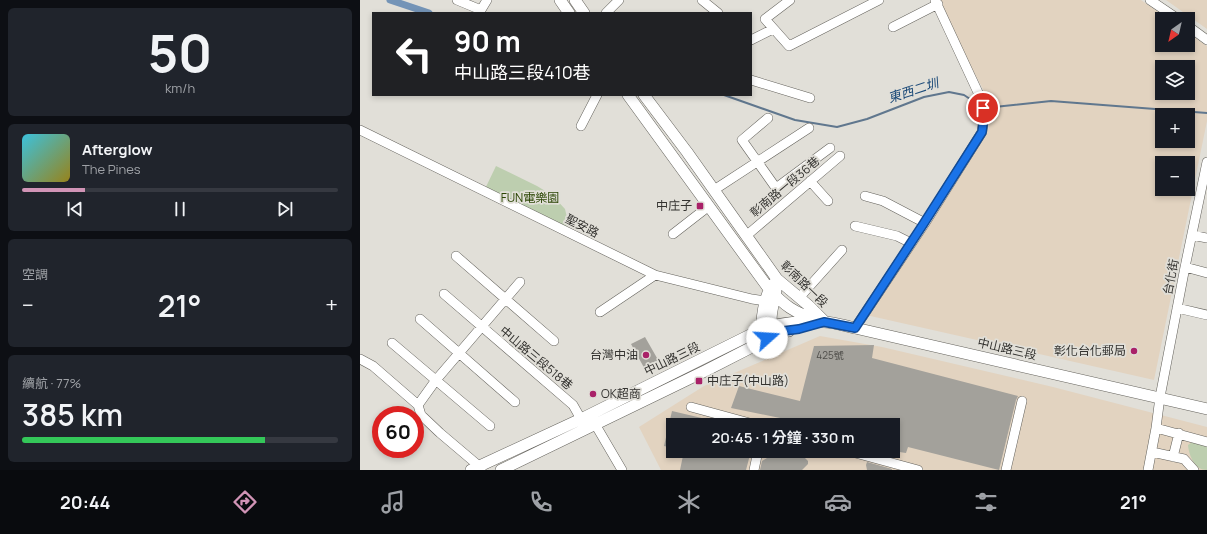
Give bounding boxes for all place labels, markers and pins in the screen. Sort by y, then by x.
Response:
pin [966,91,1000,125]
place label: 中庄子 [656,197,692,214]
marker: 中庄子 [695,201,705,211]
place label: 彰化台化郵局 [1054,342,1126,359]
place label: 台灣中油 [590,346,638,363]
marker: 彰化台化郵局 [1129,346,1139,356]
marker: 台灣中油 [641,350,651,360]
place label: 中庄子(中山路) [707,372,789,389]
marker: 中庄子(中山路) [694,376,704,386]
place label: OK超商 [601,385,641,402]
marker: OK超商 [588,389,598,399]

